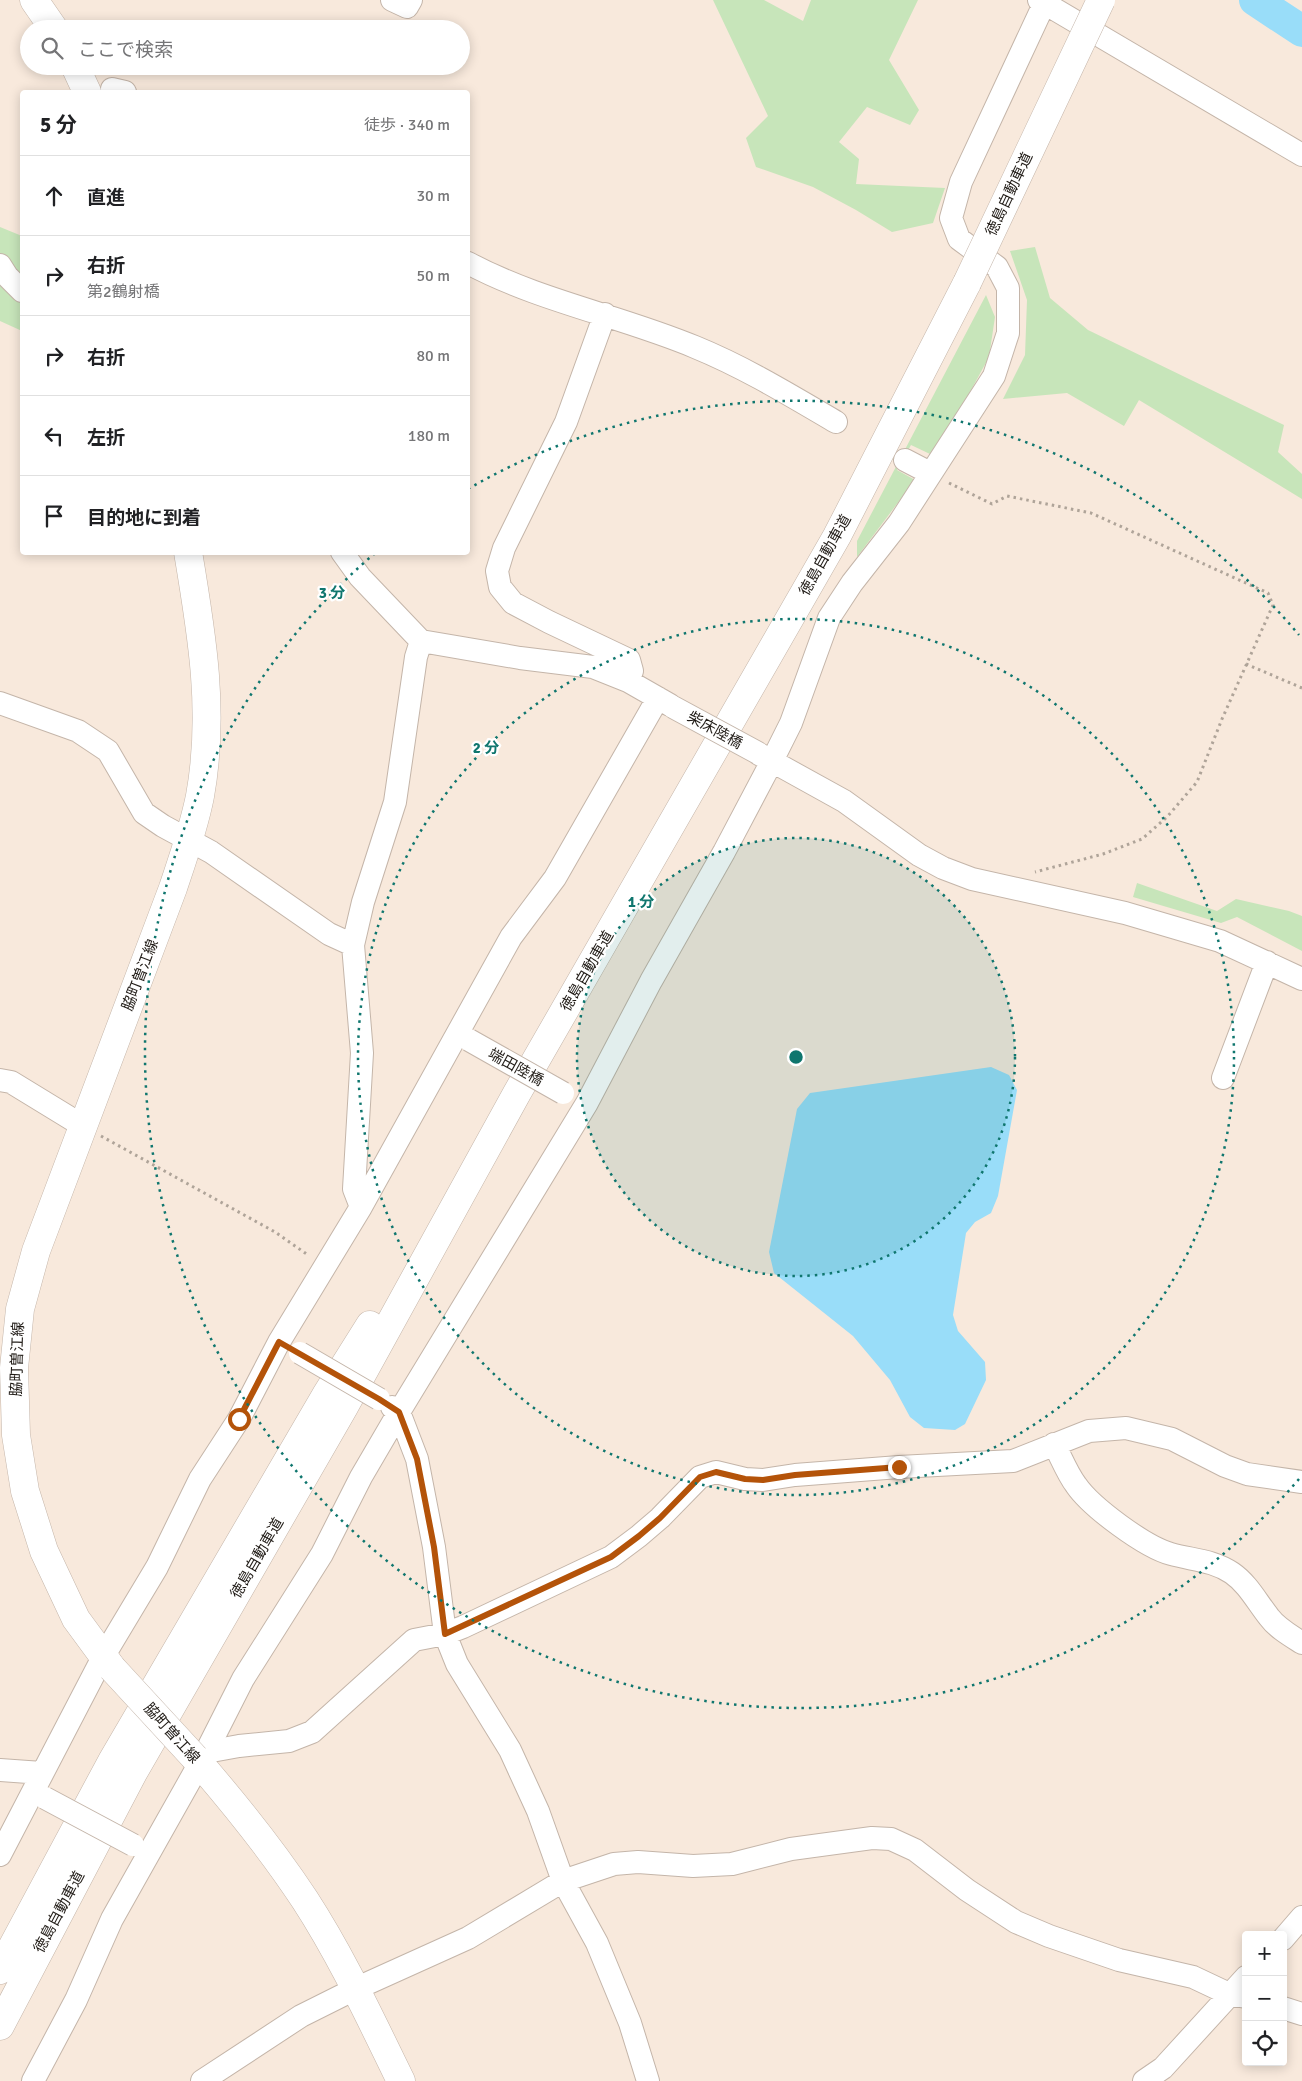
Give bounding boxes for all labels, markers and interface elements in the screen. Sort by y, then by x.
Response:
search box [20,20,470,75]
icon: search [38,34,66,62]
text: ここで検索 [78,38,173,62]
text: 5 分 [40,112,77,138]
text: 徒歩 · 340 m [364,115,450,135]
street label: 徳島自動車道 [982,149,1036,239]
icon: ahead [40,182,68,210]
text: 直進 [87,186,125,210]
text: 30 m [416,186,450,206]
text: 右折 [87,254,125,278]
icon: right [40,262,68,290]
text: 50 m [416,266,450,286]
text: 第2鶴射橋 [87,282,160,302]
icon: right [40,342,68,370]
text: 右折 [87,346,125,370]
text: 80 m [416,346,450,366]
icon: left [40,422,68,450]
text: 左折 [87,426,125,450]
text: 180 m [408,426,450,446]
icon: arrive [40,502,68,530]
text: 目的地に到着 [87,506,201,530]
street label: 徳島自動車道 [795,511,855,599]
text: 3 分 [319,584,345,602]
street label: 柴床陸橋 [684,708,746,752]
text: 2 分 [473,739,499,757]
text: 1 分 [628,893,654,911]
street label: 徳島自動車道 [557,928,617,1014]
street label: 脇町曽江線 [118,937,162,1013]
street label: 端田陸橋 [485,1045,547,1089]
centre of rings [787,1048,805,1066]
street label: 脇町曽江線 [7,1321,27,1397]
route start [228,1408,251,1431]
route end [888,1456,911,1479]
street label: 徳島自動車道 [227,1515,287,1601]
street label: 脇町曽江線 [140,1699,204,1767]
street label: 徳島自動車道 [30,1868,88,1956]
map controls [1242,1931,1287,2066]
button: + [1242,1931,1287,1976]
button: − [1242,1976,1287,2021]
button: locate [1242,2021,1287,2066]

